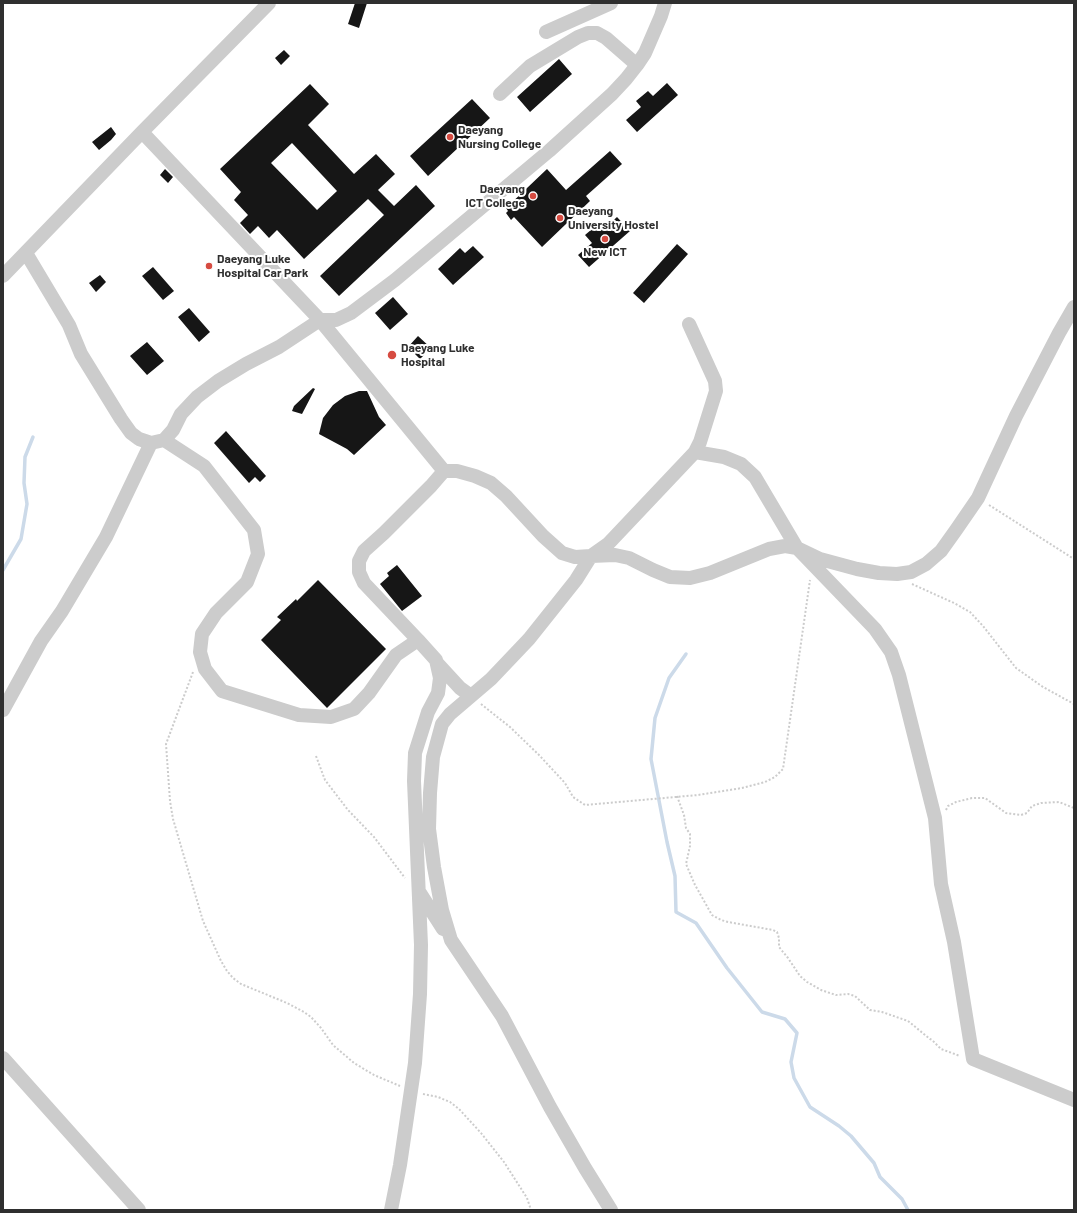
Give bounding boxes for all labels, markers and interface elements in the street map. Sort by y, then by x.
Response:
place label: Daeyang Nursing College [458,123,541,151]
marker: Daeyang Nursing College [445,132,455,142]
place label: Daeyang ICT College [466,182,525,210]
marker: Daeyang ICT College [528,191,538,201]
place label: Daeyang University Hostel [568,204,658,232]
marker: Daeyang University Hostel [555,213,565,223]
marker: New ICT [600,234,610,244]
place label: New ICT [583,245,627,259]
place label: Daeyang Luke Hospital Car Park [217,252,308,280]
marker: Daeyang Luke Hospital Car Park [204,261,214,271]
place label: Daeyang Luke Hospital [401,341,474,369]
marker: Daeyang Luke Hospital [386,349,398,361]

